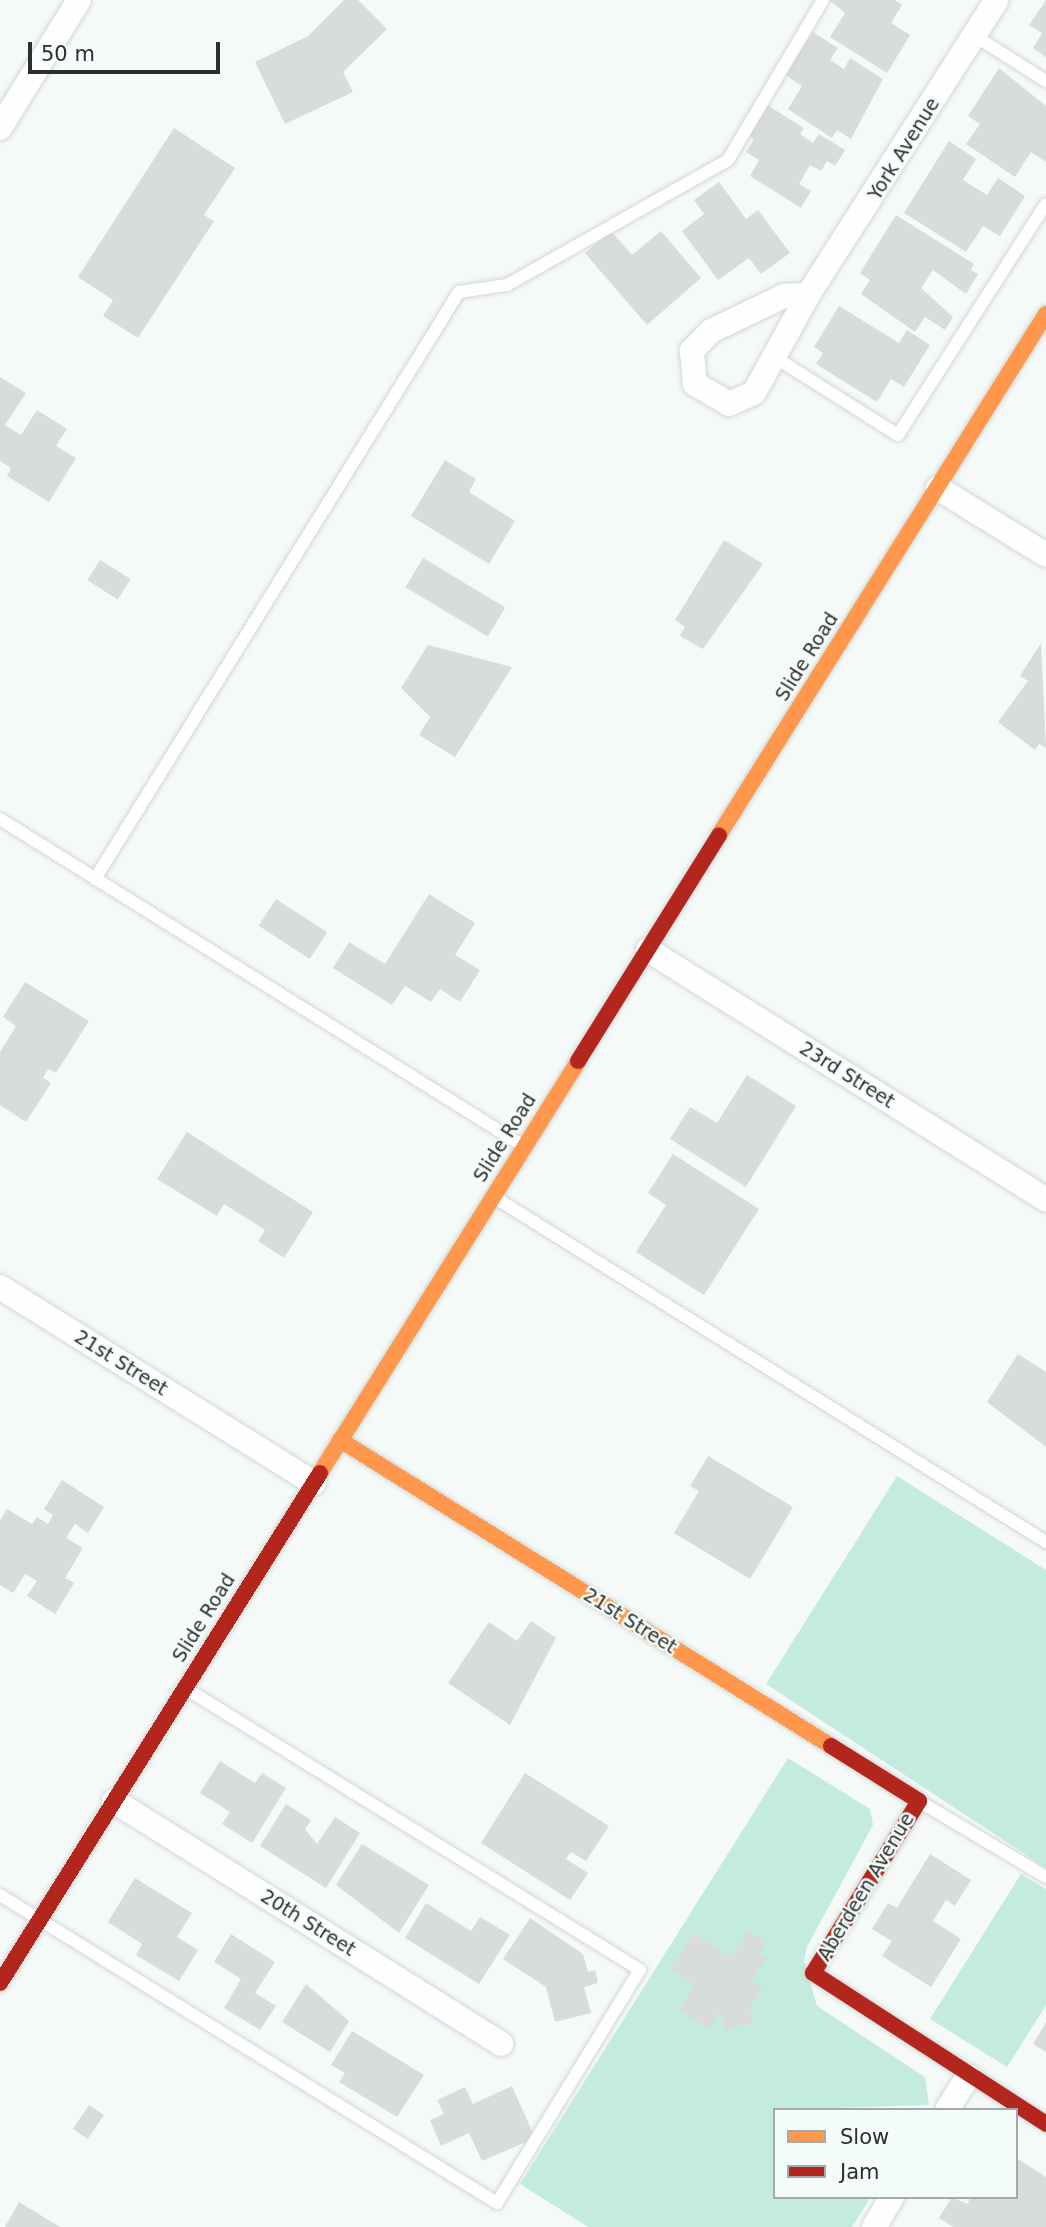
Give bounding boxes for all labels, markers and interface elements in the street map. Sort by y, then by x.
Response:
scale bar [32,28,224,72]
text: 50 m [41,42,95,66]
street label: York Avenue [864,94,944,204]
street label: Slide Road [771,609,843,705]
street label: 23rd Street [795,1037,899,1113]
street label: Slide Road [469,1090,541,1186]
street label: 21st Street [70,1325,172,1401]
street label: Slide Road [168,1570,240,1666]
street label: 21st Street [579,1583,681,1659]
street label: Aberdeen Avenue [813,1809,919,1965]
street label: 20th Street [256,1885,360,1961]
legend [773,2108,1018,2199]
text: Slow [840,2125,889,2149]
text: Jam [840,2160,880,2184]

